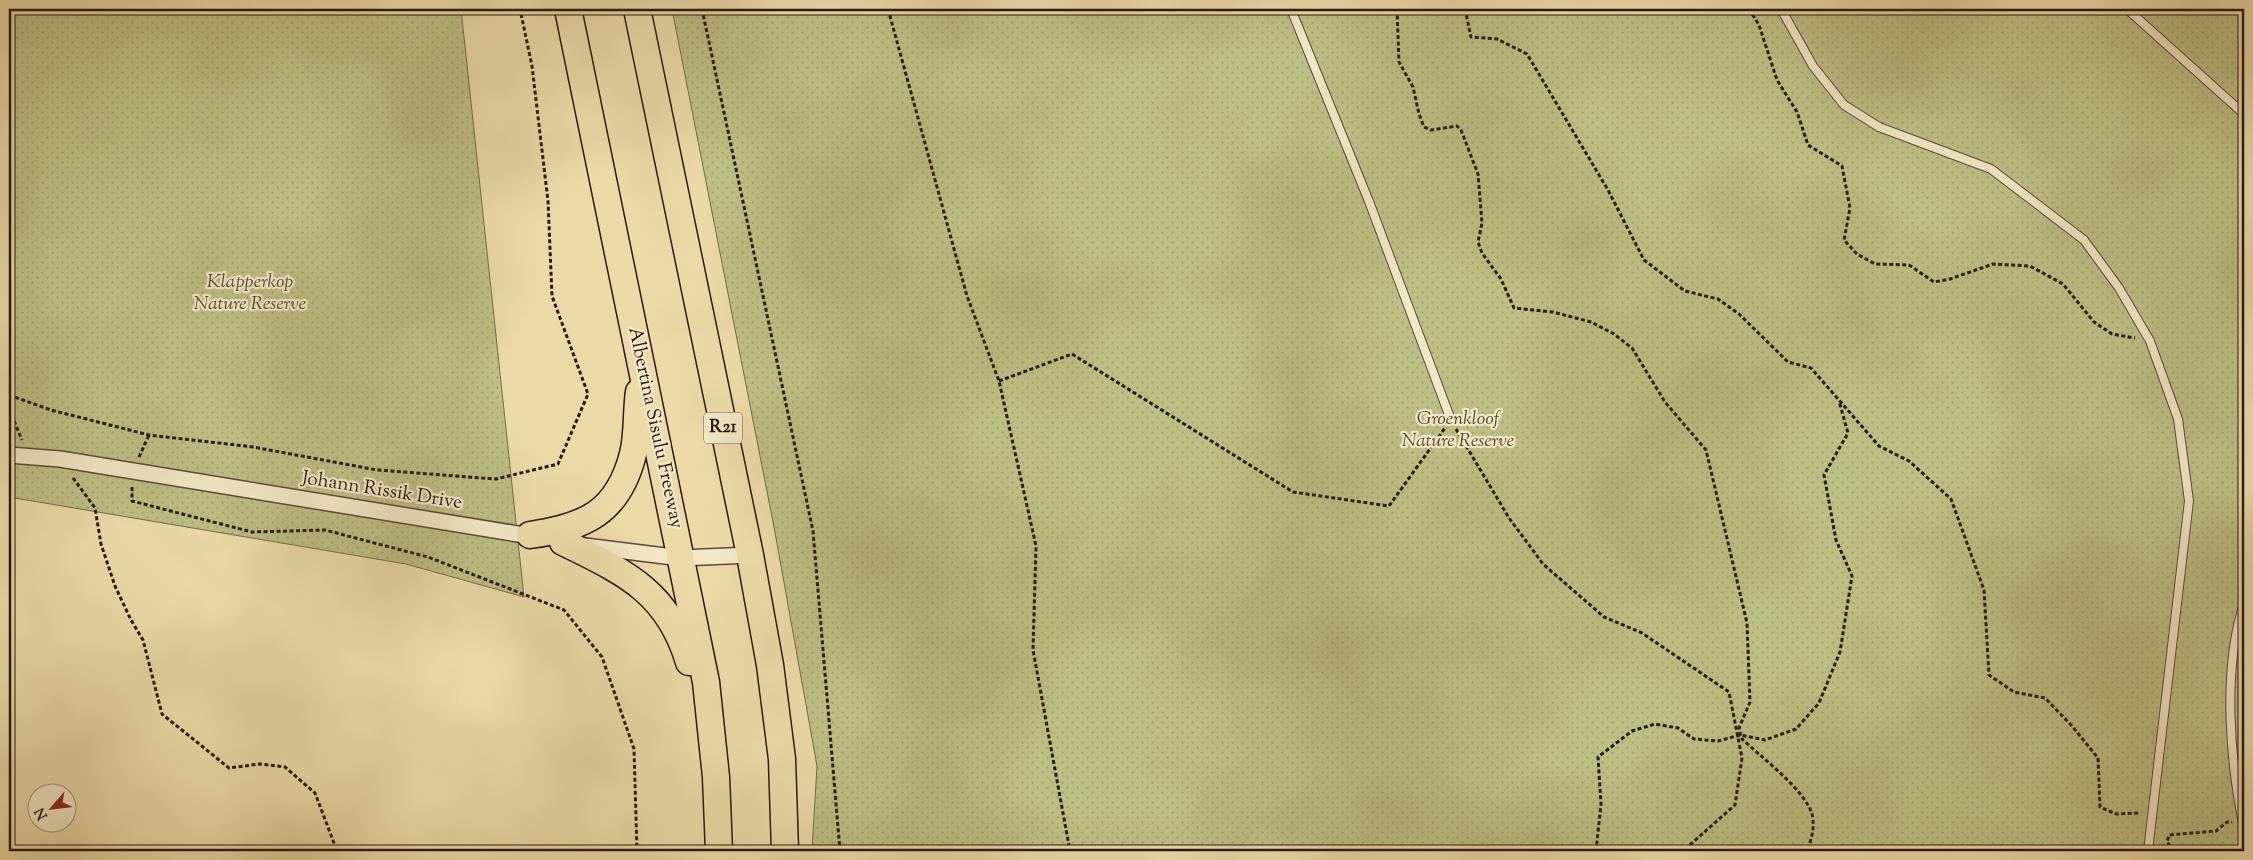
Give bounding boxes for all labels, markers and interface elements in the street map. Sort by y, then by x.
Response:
park label: Klapperkop Nature Reserve [194,269,307,318]
street label: Albertina Sisulu Freeway [620,325,690,532]
park label: Groenkloof Nature Reserve [1402,406,1515,455]
road number: R21 [704,412,742,443]
street label: Johann Rissik Drive [299,465,464,517]
north arrow [28,782,78,832]
text: N [31,804,54,823]

